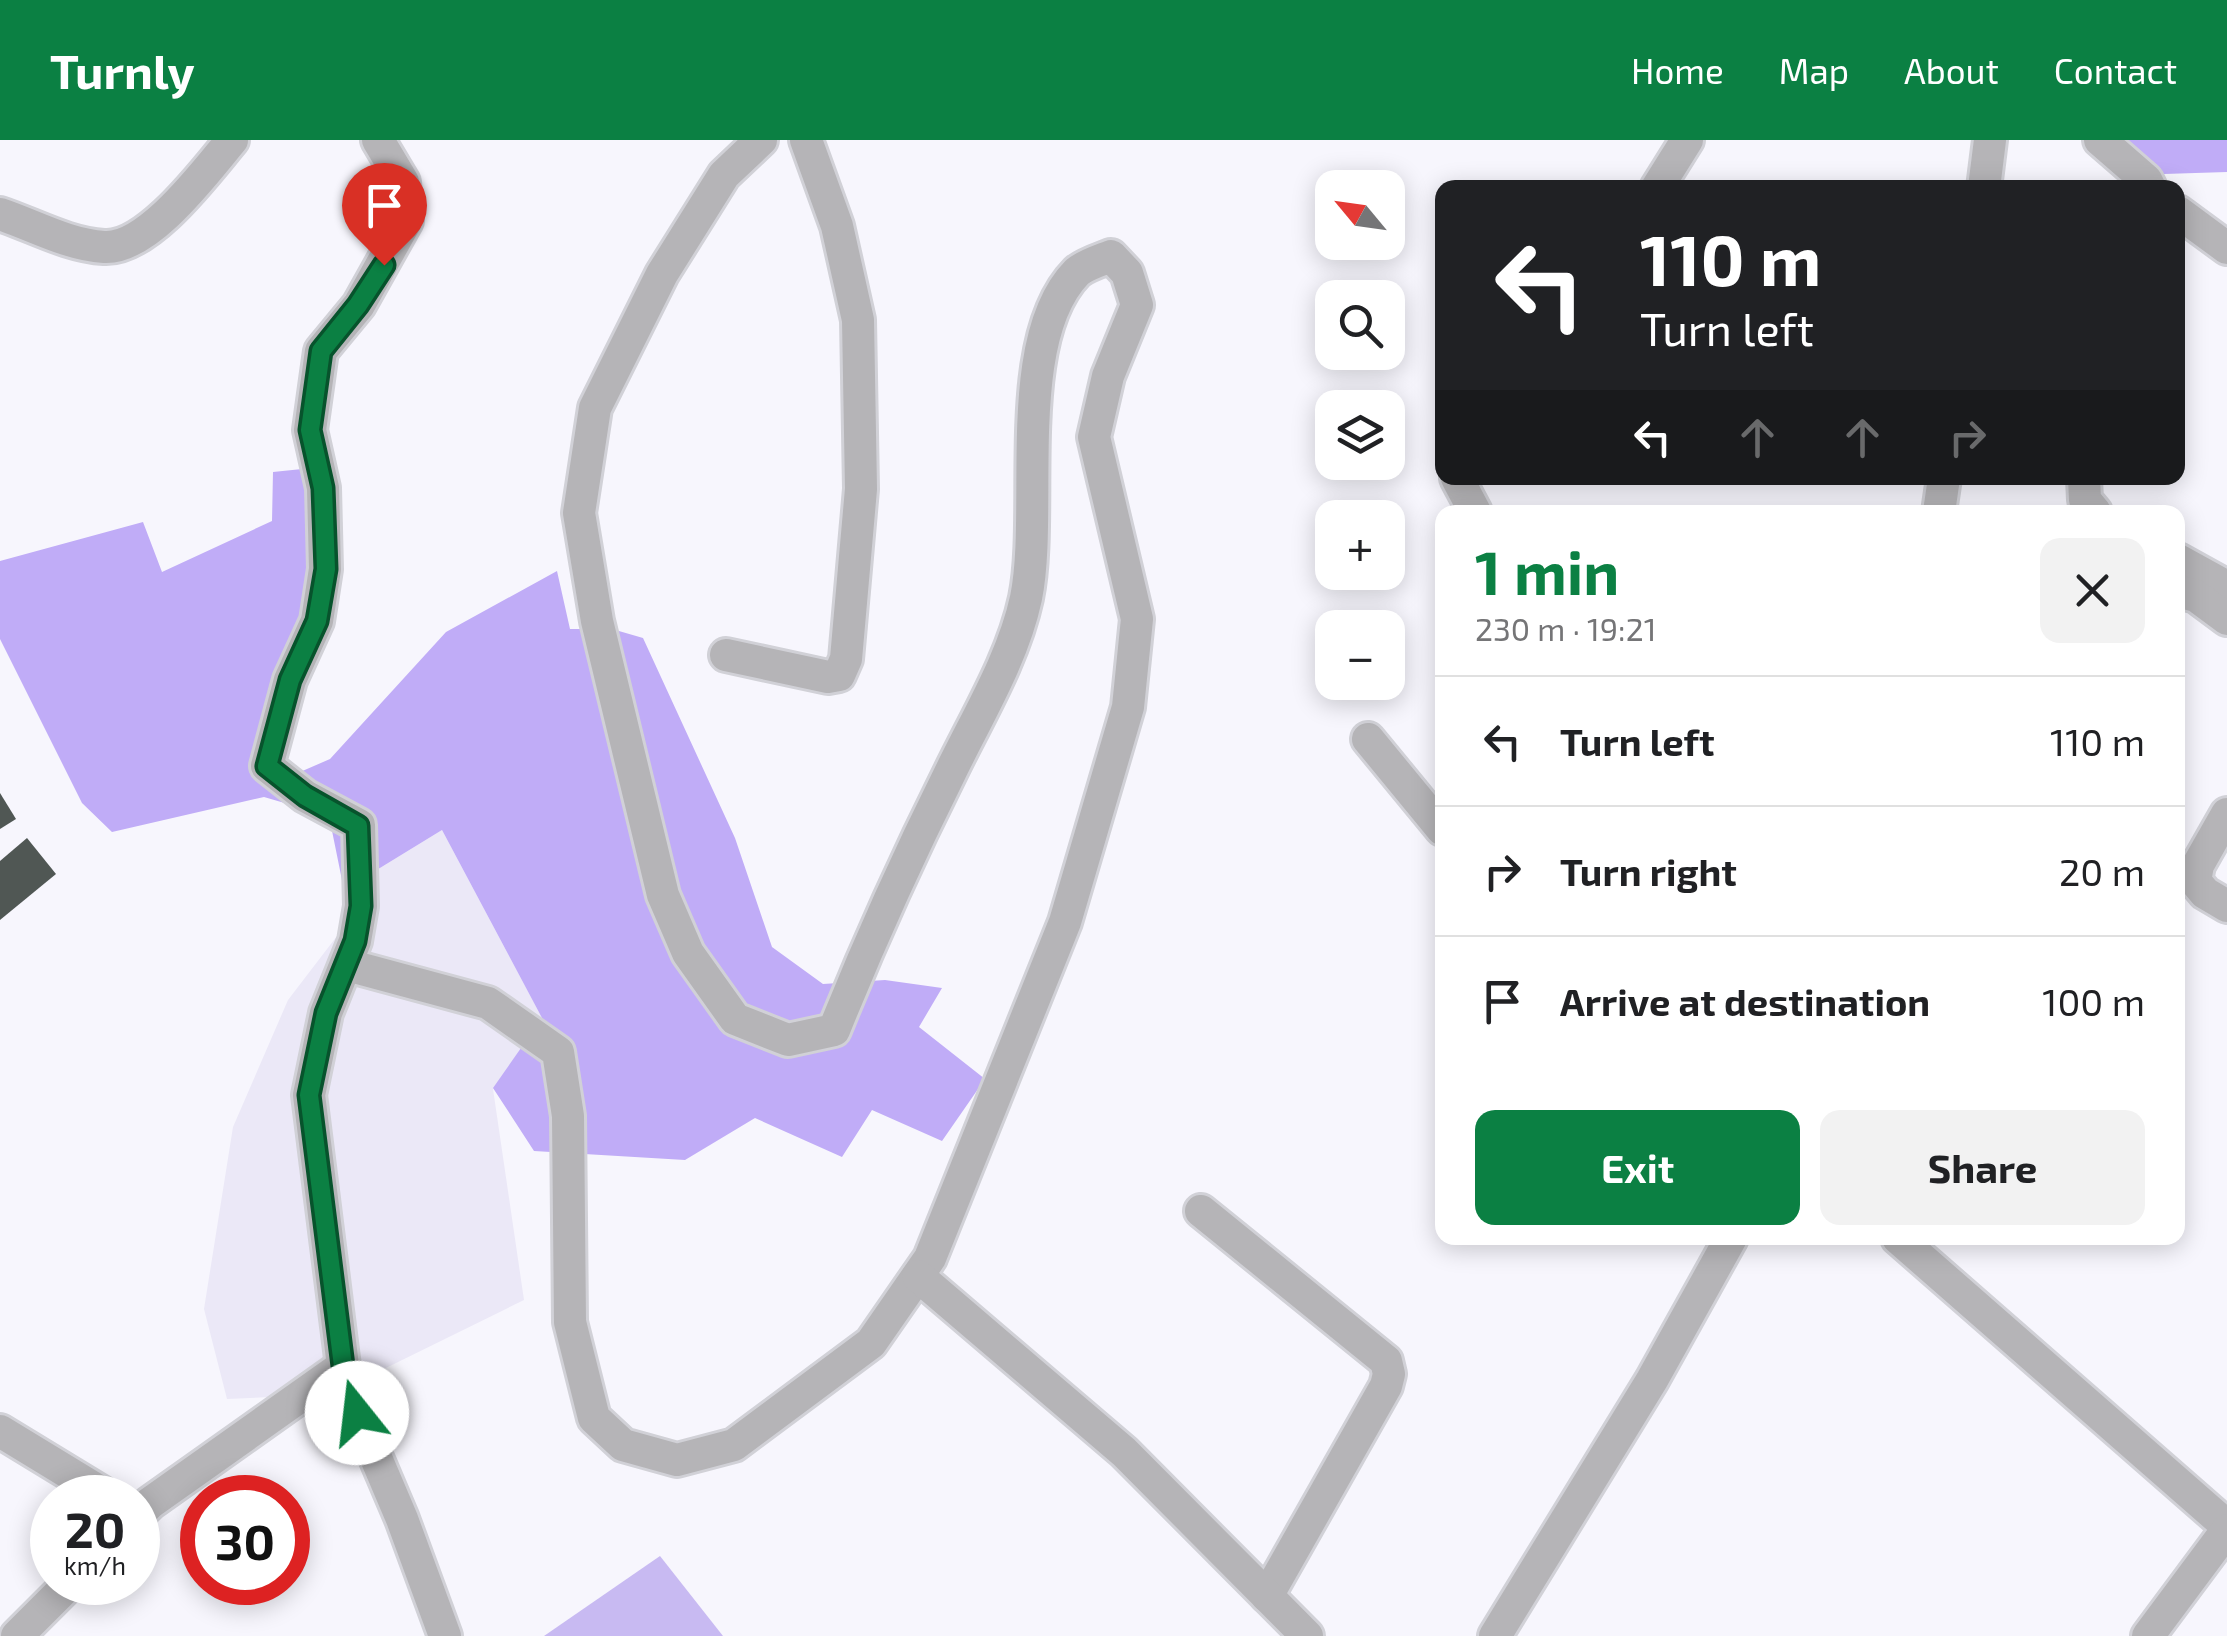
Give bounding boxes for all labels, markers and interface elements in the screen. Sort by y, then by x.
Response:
text: Turnly [50,41,195,99]
text: Home [1631,49,1724,91]
text: Map [1779,49,1849,91]
text: About [1904,49,1999,91]
text: Contact [2054,49,2177,91]
pin [342,163,427,266]
north arrow [1315,170,1405,260]
map controls [1315,170,1405,700]
icon: arrive [357,178,412,233]
text: 110 m [1640,216,1821,300]
icon: left [1475,220,1605,350]
button: search [1315,280,1405,370]
text: Turn left [1640,301,1814,355]
button: layers [1315,390,1405,480]
icon: left [1625,410,1680,465]
icon: ahead [1730,410,1785,465]
icon: ahead [1835,410,1890,465]
icon: right [1940,410,1995,465]
button: + [1315,500,1405,590]
text: 1 min [1475,535,1619,607]
button: close [2040,538,2145,643]
text: 230 m · 19:21 [1475,609,1656,647]
button: − [1315,610,1405,700]
icon: left [1475,714,1530,769]
text: Turn left [1560,718,1715,764]
text: 110 m [2050,718,2145,764]
icon: right [1475,844,1530,899]
text: Turn right [1560,848,1737,894]
text: 20 m [2059,848,2145,894]
icon: arrive [1475,974,1530,1029]
text: Arrive at destination [1560,978,1930,1024]
text: 100 m [2042,978,2145,1024]
button: Exit [1475,1110,1800,1225]
button: Share [1820,1110,2145,1225]
position arrow [305,1361,409,1465]
speed limit sign: 30 [180,1475,310,1605]
text: 20 [65,1498,125,1558]
text: km/h [64,1550,126,1580]

